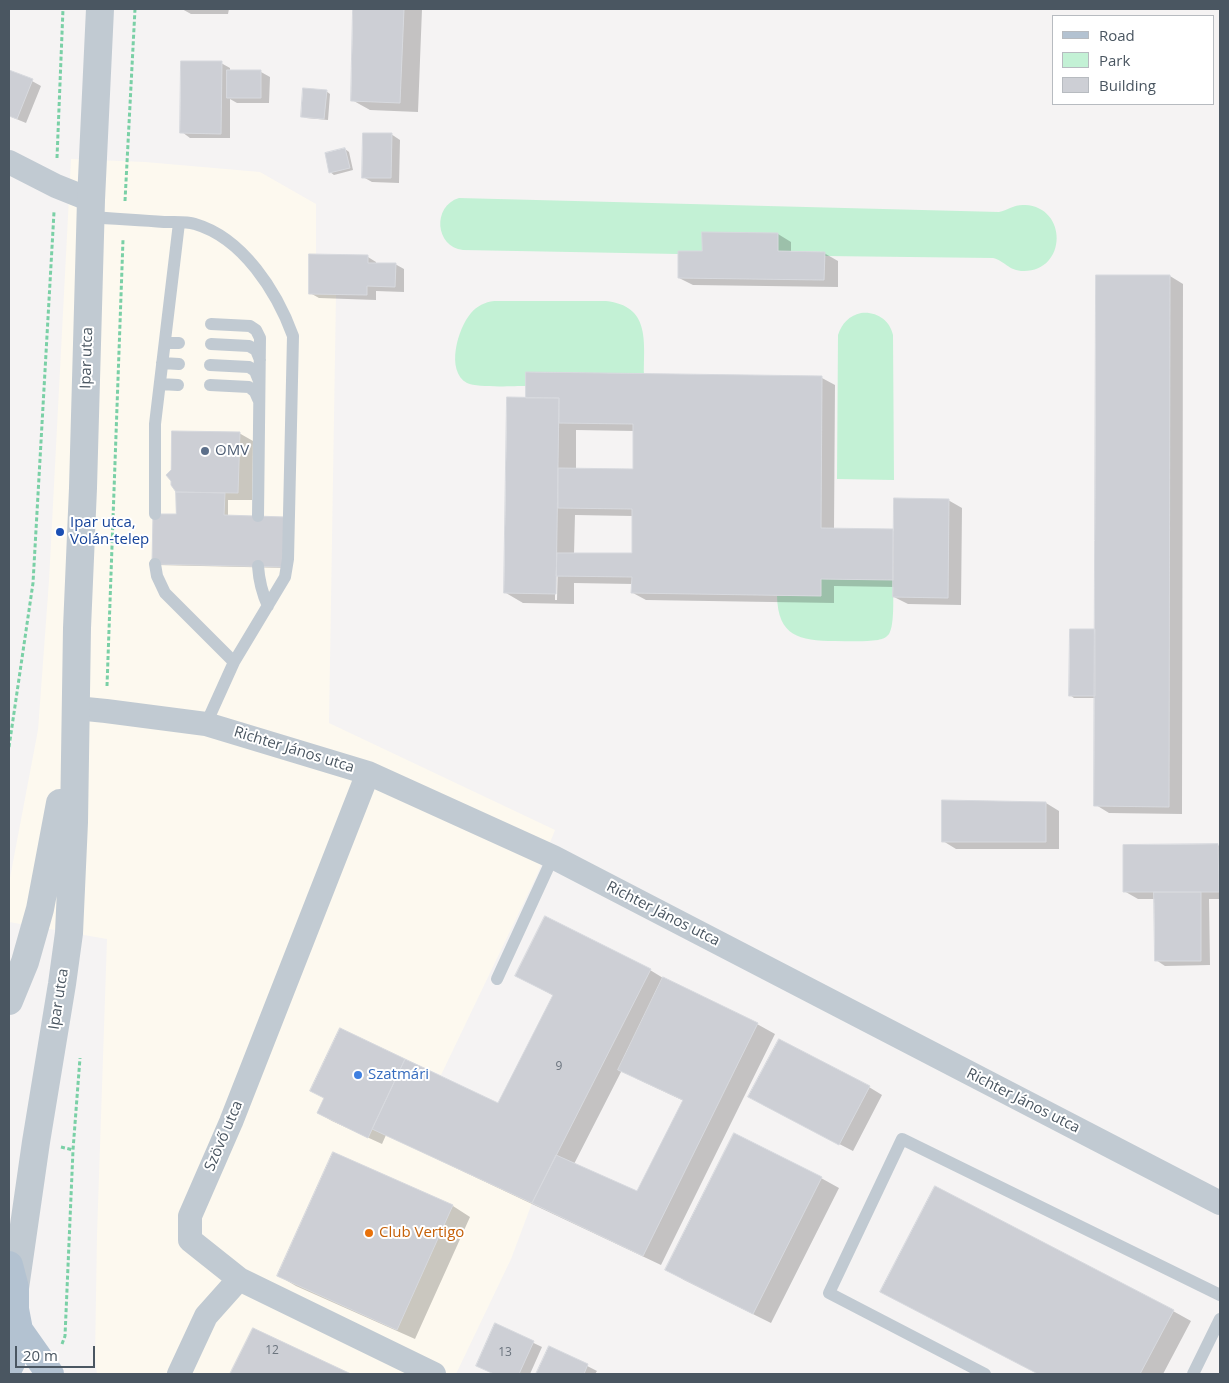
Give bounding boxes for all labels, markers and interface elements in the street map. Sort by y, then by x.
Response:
legend [1052,15,1214,105]
text: Road [1099,25,1135,45]
text: Park [1099,50,1130,70]
text: Building [1099,75,1156,95]
street label: Ipar utca [77,327,97,389]
place label: OMV [215,442,249,460]
marker: OMV [199,445,211,457]
place label: Ipar utca, Volán-telep [70,514,149,549]
marker: Ipar utca, Volán-telep [54,526,66,538]
street label: Richter János utca [232,723,356,777]
street label: Richter János utca [603,878,723,950]
street label: Ipar utca [45,967,73,1031]
house number: 9 [556,1060,562,1074]
street label: Richter János utca [963,1065,1083,1137]
place label: Szatmári [368,1066,429,1084]
marker: Szatmári [352,1069,364,1081]
street label: Szövő utca [201,1098,247,1174]
place label: Club Vertigo [379,1224,464,1242]
marker: Club Vertigo [363,1227,375,1239]
scale bar [18,1336,98,1368]
house number: 12 [265,1344,279,1358]
text: 20 m [23,1345,58,1365]
house number: 13 [498,1346,512,1360]

